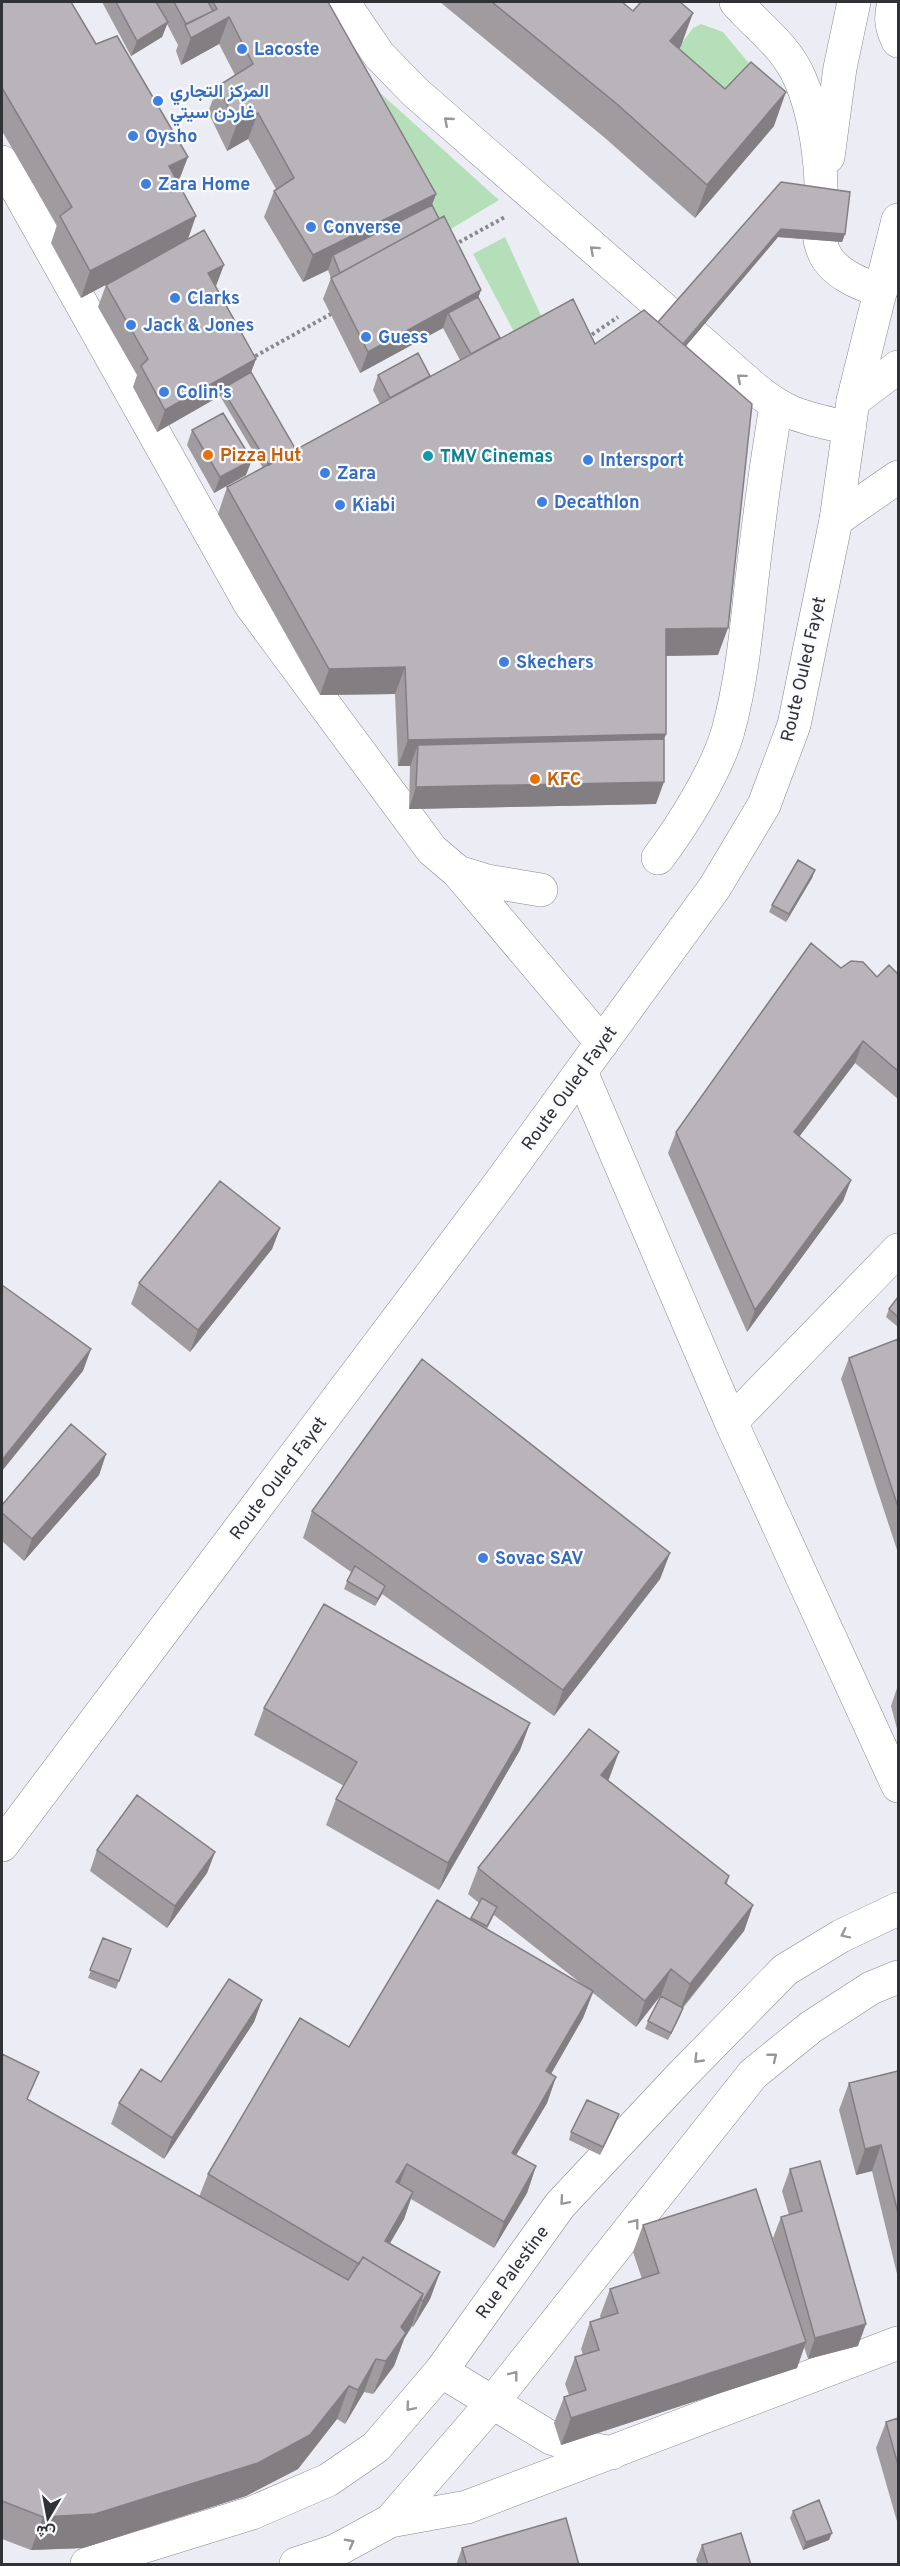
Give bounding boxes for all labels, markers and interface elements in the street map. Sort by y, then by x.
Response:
place label: Lacoste [254,39,320,62]
marker: Lacoste [235,42,249,56]
place label: المركز التجاري غاردن سيتي [170,81,269,127]
marker: المركز التجاري غاردن سيتي [151,94,165,108]
one-way arrow [444,117,455,128]
place label: Oysho [145,126,197,149]
marker: Oysho [126,129,140,143]
place label: Zara Home [158,174,250,197]
marker: Zara Home [139,177,153,191]
place label: Converse [323,217,401,240]
marker: Converse [304,220,318,234]
one-way arrow [590,246,601,257]
place label: Clarks [187,288,240,311]
marker: Clarks [168,291,182,305]
place label: Jack & Jones [143,315,254,338]
marker: Jack & Jones [124,318,138,332]
place label: Guess [378,327,428,350]
marker: Guess [359,330,373,344]
one-way arrow [737,374,748,385]
place label: Colin's [176,382,232,405]
marker: Colin's [157,385,171,399]
place label: Pizza Hut [220,445,301,468]
place label: TMV Cinemas [440,446,553,469]
marker: Pizza Hut [201,448,215,462]
marker: TMV Cinemas [421,449,435,463]
place label: Intersport [600,450,684,473]
marker: Intersport [581,453,595,467]
place label: Zara [337,463,376,486]
marker: Zara [318,466,332,480]
place label: Decathlon [554,492,640,515]
place label: Kiabi [352,495,395,518]
marker: Decathlon [535,495,549,509]
marker: Kiabi [333,498,347,512]
street label: Route Ouled Fayet [777,594,832,744]
place label: Skechers [516,652,594,675]
marker: Skechers [497,655,511,669]
place label: KFC [547,769,581,792]
marker: KFC [528,772,542,786]
street label: Route Ouled Fayet [517,1022,623,1156]
street label: Route Ouled Fayet [225,1413,333,1545]
place label: Sovac SAV [495,1548,584,1571]
marker: Sovac SAV [476,1551,490,1565]
one-way arrow [841,1927,852,1938]
one-way arrow [694,2052,704,2063]
one-way arrow [766,2054,777,2065]
one-way arrow [560,2194,571,2205]
one-way arrow [628,2218,639,2229]
street label: Rue Palestine [472,2222,555,2324]
one-way arrow [506,2371,517,2382]
one-way arrow [406,2400,417,2411]
north arrow [18,2488,78,2548]
text: ش [35,2519,57,2542]
one-way arrow [343,2539,354,2550]

